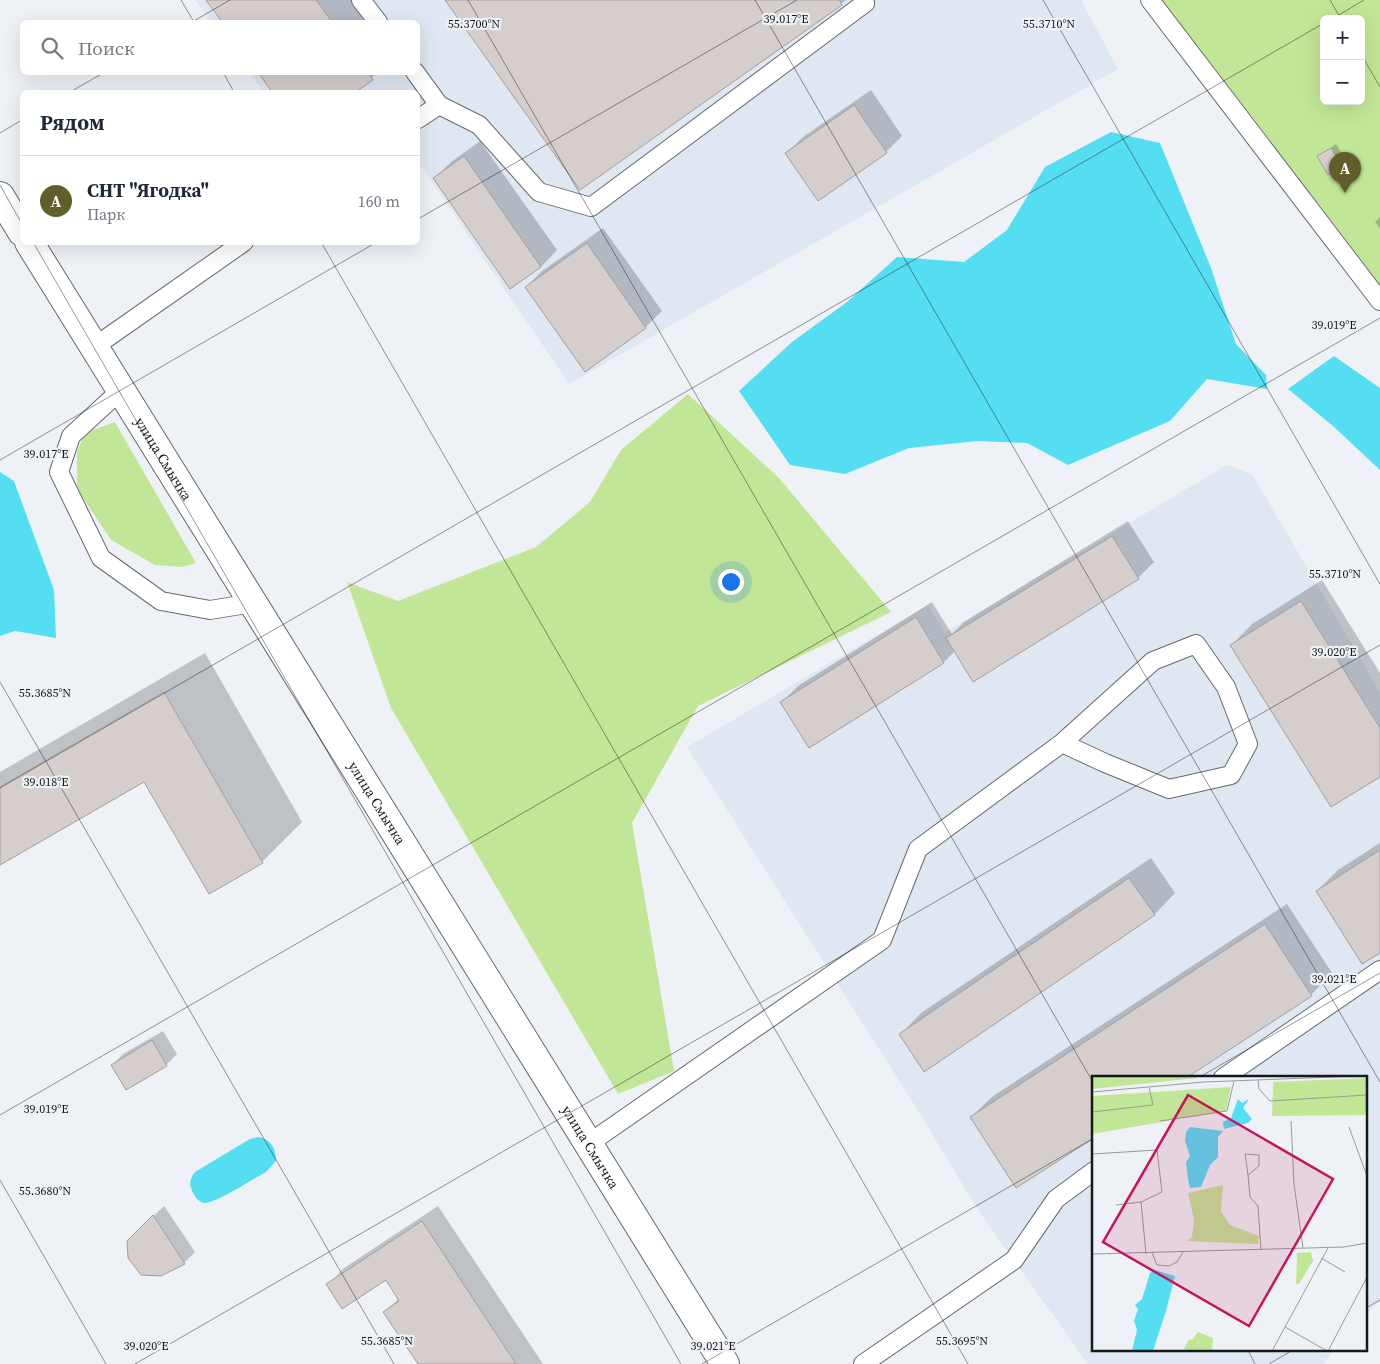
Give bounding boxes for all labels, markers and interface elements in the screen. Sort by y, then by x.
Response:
text: 39.017°E [764,11,808,27]
map controls [1320,15,1365,105]
button: + [1320,15,1365,60]
text: 55.3700°N [448,16,500,32]
text: 55.3710°N [1023,16,1075,32]
search box [20,20,420,75]
icon: search [38,34,66,62]
text: Поиск [78,35,135,61]
button: − [1320,60,1365,105]
text: Рядом [40,108,105,137]
pin: A [1329,152,1361,193]
text: СНТ "Ягодка" [87,177,209,203]
text: A [51,190,61,212]
text: 160 m [358,190,400,212]
text: Парк [87,203,125,225]
text: 39.019°E [1312,317,1356,333]
street label: улица Смычка [130,413,197,505]
text: 39.017°E [24,446,68,462]
text: 55.3710°N [1309,566,1361,582]
your location [718,569,744,595]
text: 39.020°E [1312,644,1356,660]
text: 55.3685°N [19,685,71,701]
street label: улица Смычка [343,757,411,849]
text: 39.018°E [24,774,68,790]
text: 39.021°E [1312,971,1356,987]
inset map [1092,1076,1368,1352]
text: 39.019°E [24,1101,68,1117]
street label: улица Смычка [557,1101,624,1193]
text: 55.3680°N [19,1183,71,1199]
text: 55.3685°N [361,1333,413,1349]
text: 55.3695°N [936,1333,988,1349]
text: 39.020°E [124,1338,168,1354]
text: 39.021°E [691,1338,735,1354]

